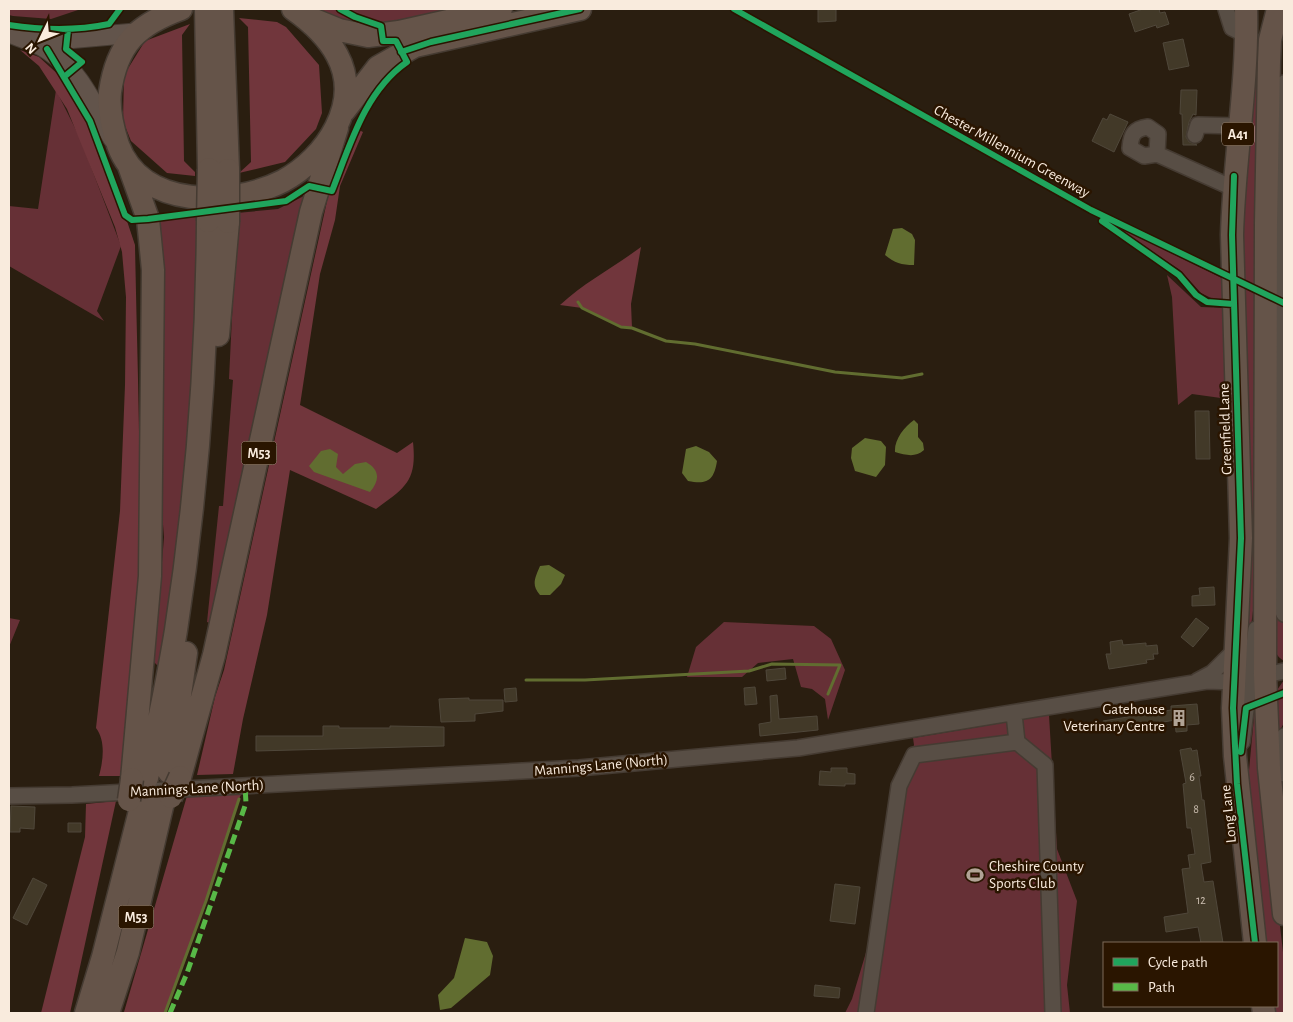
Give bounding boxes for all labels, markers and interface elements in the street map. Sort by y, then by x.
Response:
north arrow [15,15,65,65]
text: N [23,40,40,57]
street label: Chester Millennium Greenway [931,102,1093,201]
road number: A41 [1222,122,1254,146]
street label: Greenfield Lane [1216,383,1235,475]
road number: M53 [242,442,276,464]
place label: Gatehouse Veterinary Centre [1063,702,1165,734]
building icon: Gatehouse Veterinary Centre [1169,708,1189,728]
street label: Mannings Lane (North) [534,752,669,779]
house number: 6 [1189,771,1195,783]
street label: Mannings Lane (North) [130,777,264,799]
street label: Long Lane [1218,784,1239,844]
house number: 8 [1193,803,1199,815]
place label: Cheshire County Sports Club [989,859,1085,891]
sports icon: Cheshire County Sports Club [965,865,985,885]
house number: 12 [1196,894,1206,906]
road number: M53 [118,906,154,929]
legend [1103,942,1278,1007]
text: Cycle path [1148,955,1208,970]
text: Path [1148,980,1175,995]

